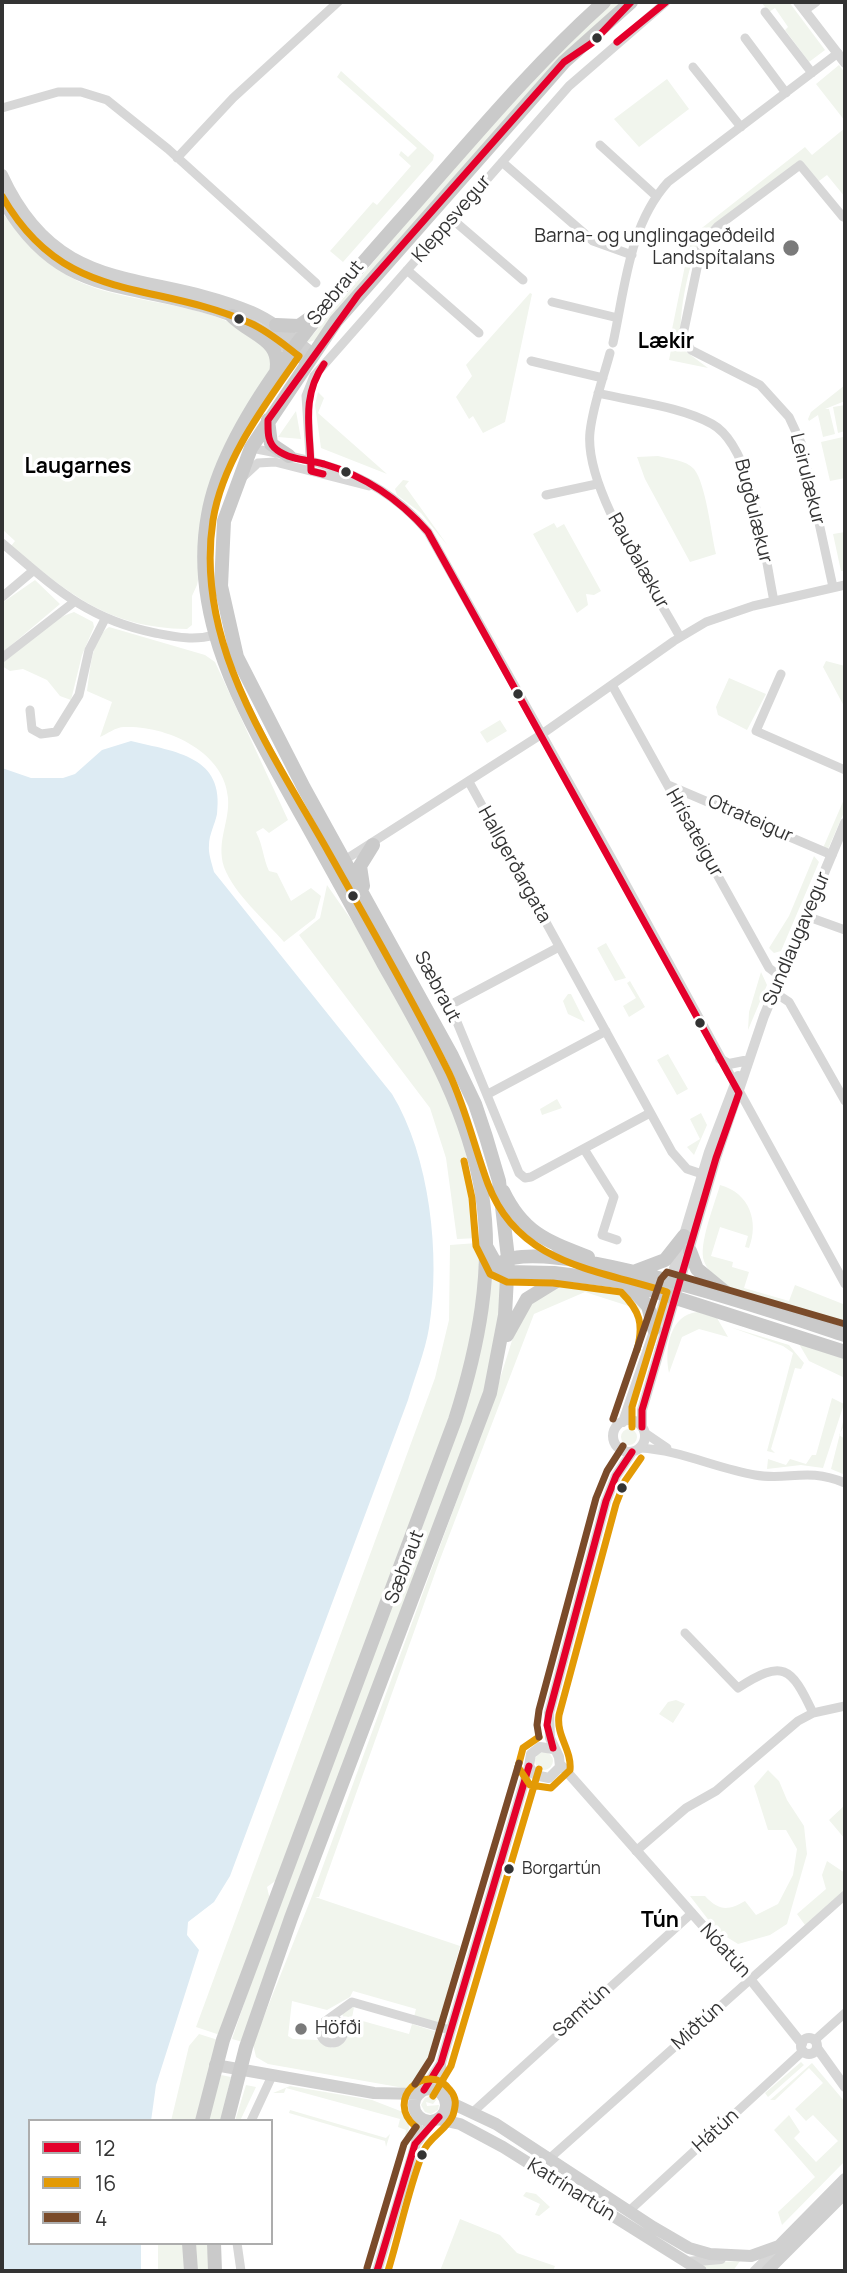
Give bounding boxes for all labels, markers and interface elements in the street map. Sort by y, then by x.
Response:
unlabelled marker [590,31,604,45]
street label: Kleppsvegur [408,171,496,267]
place label: Barna- og unglingageðdeild Landspítalans [534,226,775,270]
marker: Barna- og unglingageðdeild Landspítalans [781,238,801,258]
street label: Sæbraut [303,256,369,330]
unlabelled marker [232,312,246,326]
district label: Lækir [638,329,694,355]
street label: Leirulækur [785,431,829,527]
district label: Laugarnes [25,454,131,480]
street label: Bugðulækur [729,457,777,565]
unlabelled marker [339,465,353,479]
street label: Rauðalækur [602,509,674,613]
unlabelled marker [511,687,525,701]
street label: Hrísateigur [661,785,727,881]
street label: Otrateigur [704,790,796,848]
street label: Hallgerðargata [473,803,555,927]
street label: Sundlaugavegur [759,869,835,1009]
unlabelled marker [346,889,360,903]
street label: Sæbraut [409,948,465,1026]
unlabelled marker [693,1016,707,1030]
unlabelled marker [615,1481,629,1495]
street label: Sæbraut [381,1527,429,1607]
place label: Borgartún [522,1859,601,1879]
marker: Borgartún [502,1862,516,1876]
district label: Tún [641,1908,679,1934]
street label: Nóatún [695,1919,755,1983]
street label: Samtún [549,1980,615,2042]
street label: Miðtún [667,1997,729,2055]
place label: Höfði [315,2018,361,2040]
marker: Höfði [293,2021,309,2037]
street label: Hátún [688,2105,744,2157]
legend [28,2119,273,2245]
text: 12 [95,2134,115,2162]
unlabelled marker [415,2148,429,2162]
street label: Katrínartún [523,2154,619,2226]
text: 16 [95,2169,116,2197]
text: 4 [95,2204,107,2232]

